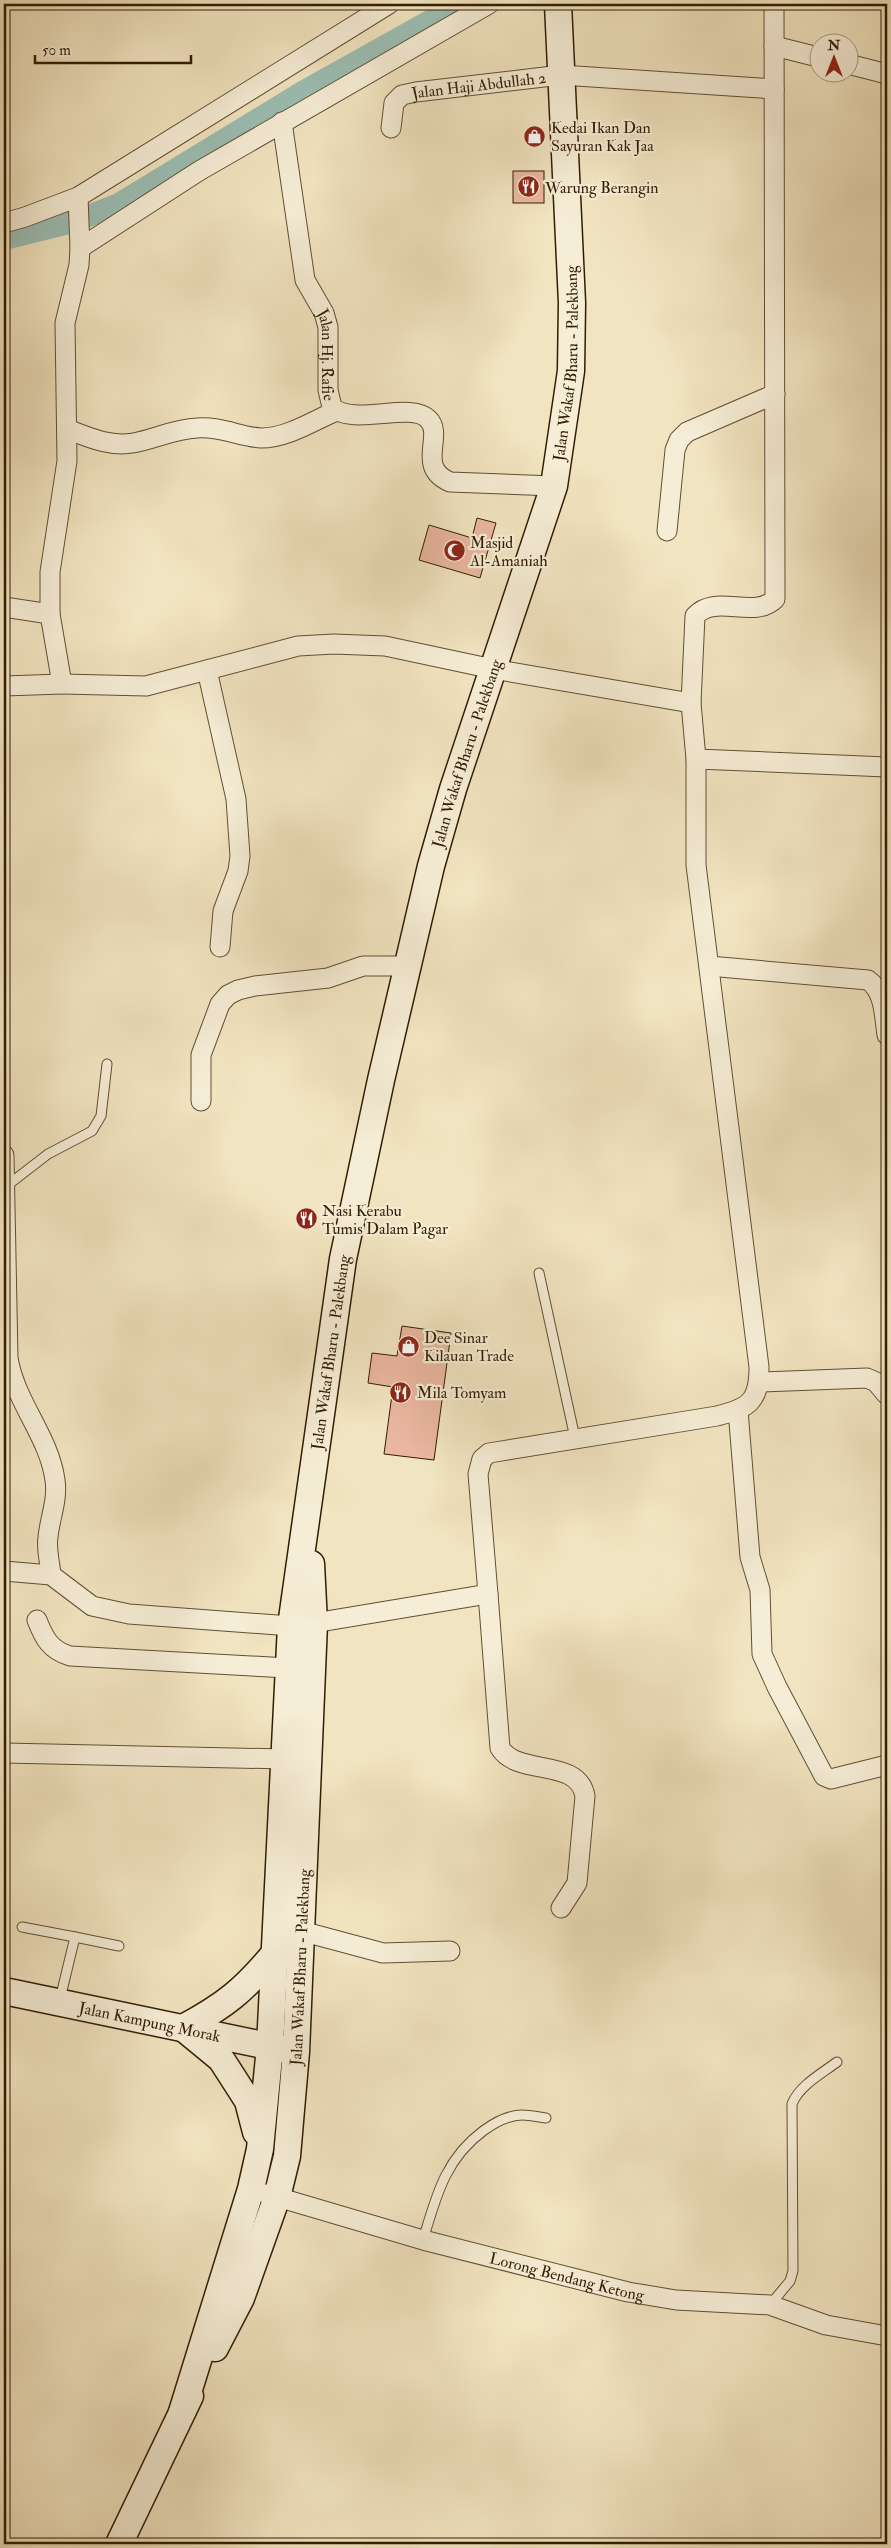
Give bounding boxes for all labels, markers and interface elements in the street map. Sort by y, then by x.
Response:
scale bar [35,32,191,64]
north arrow [808,32,858,82]
text: N [827,37,841,54]
text: 50 m [42,41,71,60]
street label: Jalan Haji Abdullah 2 [409,68,547,105]
place label: Kedai Ikan Dan Sayuran Kak Jaa [551,118,654,157]
shop icon: Kedai Ikan Dan Sayuran Kak Jaa [523,124,547,148]
restaurant icon: Warung Berangin [517,175,541,199]
place label: Warung Berangin [544,178,659,198]
street label: Jalan Wakaf Bharu - Palekbang [549,264,583,464]
street label: Jalan Hj. Rafie [311,304,339,403]
place label: Masjid Al-Amaniah [469,533,548,571]
mosque icon: Masjid Al-Amaniah [442,539,466,563]
street label: Jalan Wakaf Bharu - Palekbang [428,656,507,851]
place label: Nasi Kerabu Tumis Dalam Pagar [322,1201,448,1239]
restaurant icon: Nasi Kerabu Tumis Dalam Pagar [294,1207,318,1231]
street label: Jalan Wakaf Bharu - Palekbang [307,1252,355,1452]
place label: Dee Sinar Kilauan Trade [424,1328,514,1366]
shop icon: Dee Sinar Kilauan Trade [396,1334,420,1358]
restaurant icon: Mila Tomyam [389,1380,413,1404]
place label: Mila Tomyam [417,1383,507,1403]
street label: Jalan Wakaf Bharu - Palekbang [286,1867,315,2068]
street label: Jalan Kampung Morak [76,1998,223,2047]
street label: Lorong Bendang Ketong [487,2248,646,2306]

